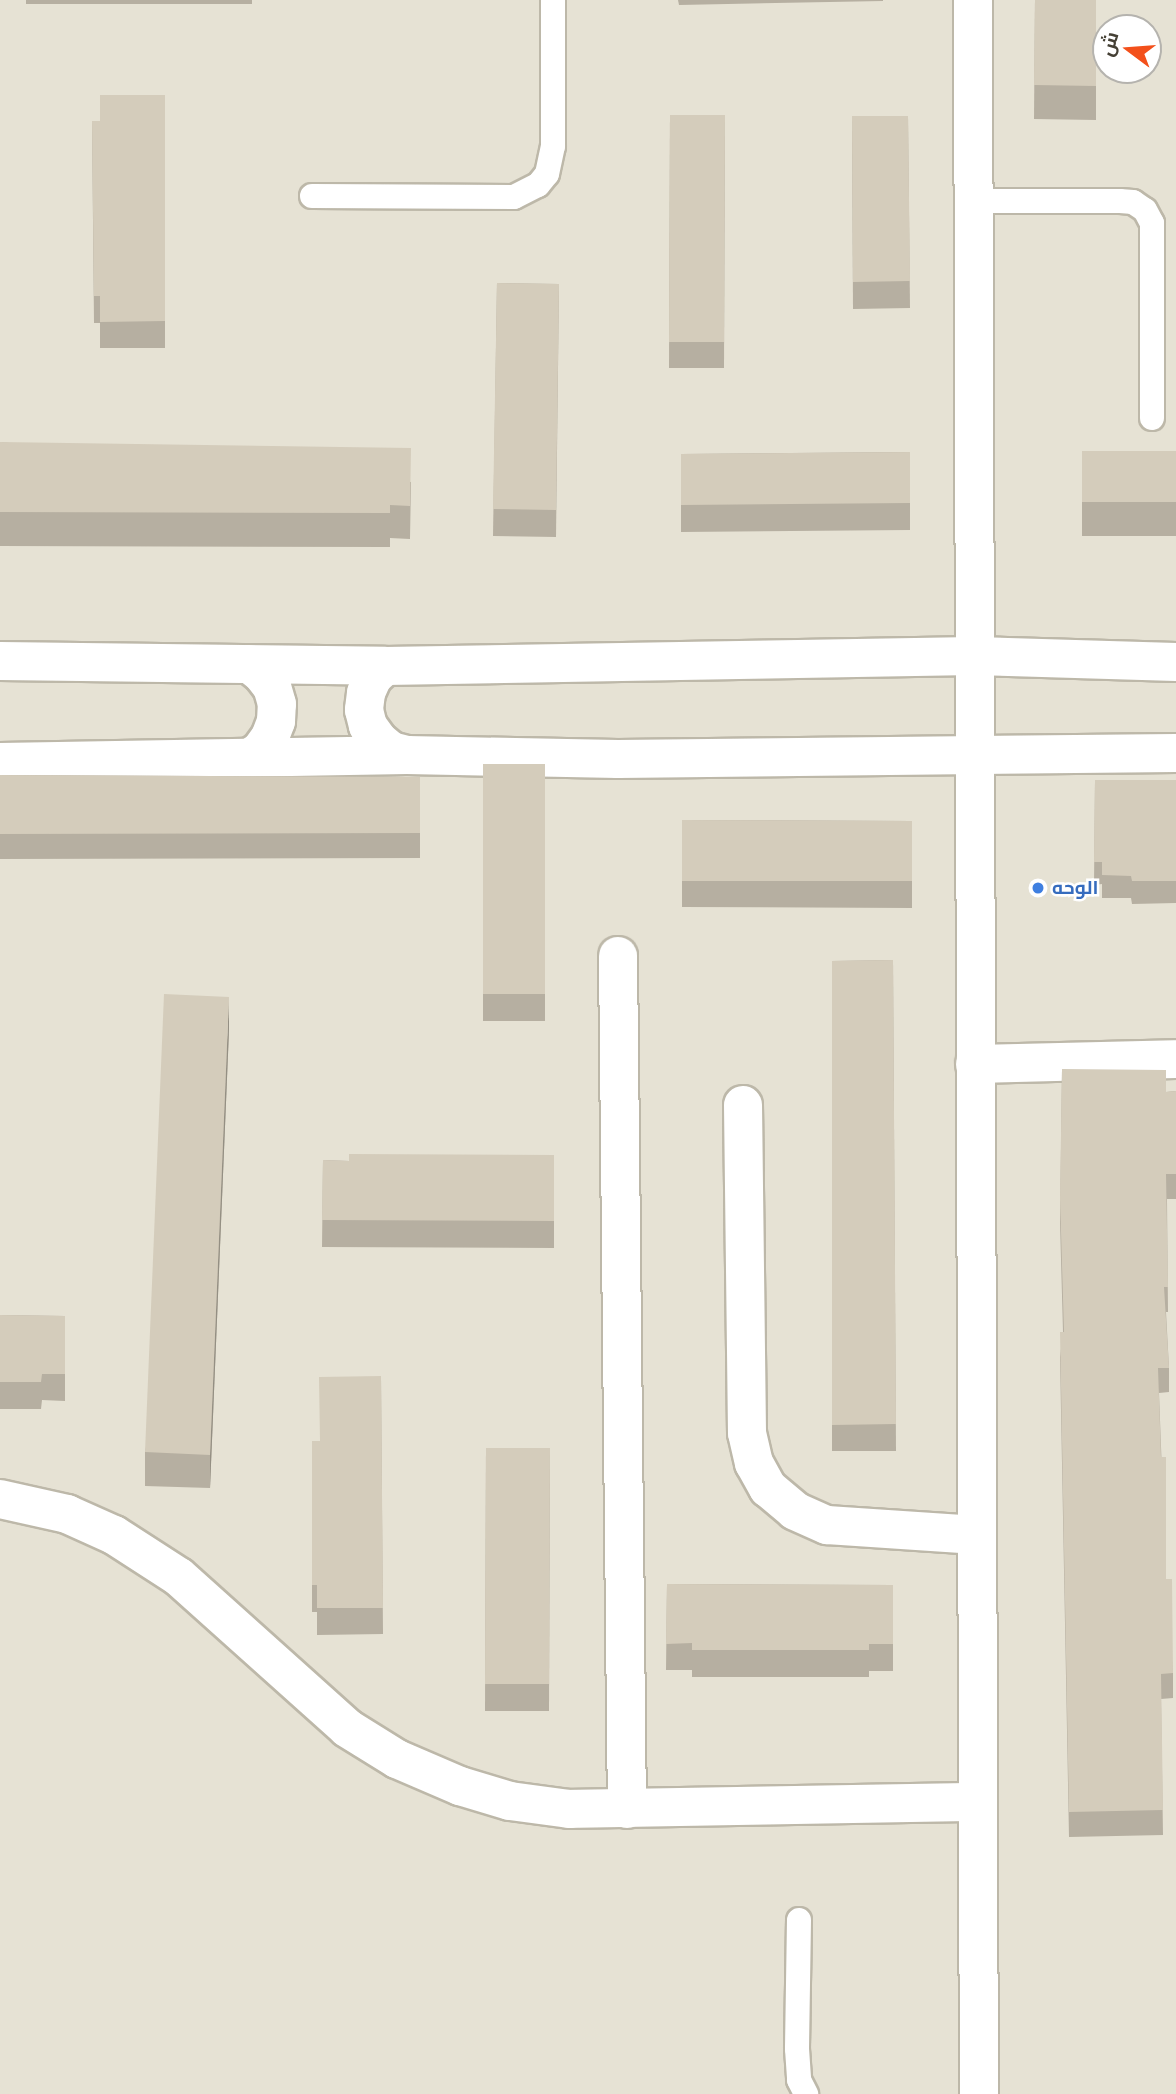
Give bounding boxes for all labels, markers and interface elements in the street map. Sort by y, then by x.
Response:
north arrow [1092,14,1162,84]
text: ش [1093,28,1125,59]
place label: الوحه [1052,877,1098,899]
marker: الوحه [1030,880,1046,896]

